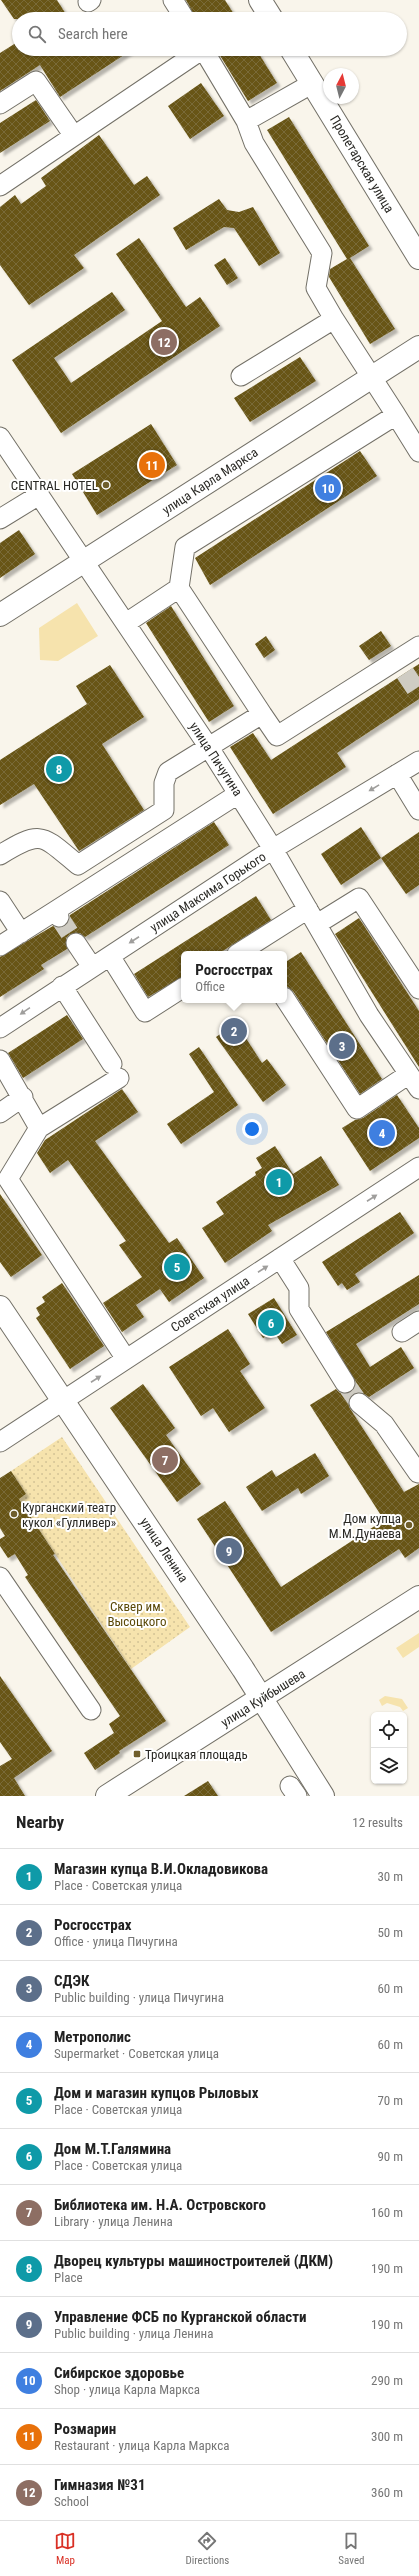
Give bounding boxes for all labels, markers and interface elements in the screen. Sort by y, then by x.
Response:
search box [12,12,407,56]
icon: search [26,23,48,45]
text: Search here [58,25,128,43]
north arrow [323,68,359,104]
street label: Пролетарская улица [327,113,397,215]
pin: 12 [151,327,177,357]
street label: улица Карла Маркса [159,444,261,518]
pin: 11 [139,450,165,480]
pin: 10 [315,473,341,503]
place label: СENTRAL HOTEL [11,478,98,493]
marker: СENTRAL HOTEL [101,480,111,490]
street label: улица Пичугина [187,719,245,799]
pin: 8 [46,754,72,784]
one-way arrow [368,785,380,792]
street label: улица Максима Горького [147,849,269,935]
one-way arrow [129,936,139,944]
popup [181,951,287,1003]
text: Росгосстрах [195,961,273,979]
text: Office [195,979,225,994]
one-way arrow [20,1007,30,1015]
pin: 2 [221,1016,247,1046]
pin: 3 [329,1031,355,1061]
pin: 4 [369,1118,395,1148]
your location [242,1119,262,1139]
pin: 1 [266,1167,292,1197]
one-way arrow [366,1194,378,1201]
pin: 5 [164,1252,190,1282]
one-way arrow [258,1265,269,1273]
street label: Советская улица [168,1273,252,1335]
pin: 6 [258,1308,284,1338]
one-way arrow [90,1375,102,1382]
pin: 7 [152,1445,178,1475]
place label: Курганский театр кукол «Гулливер» [22,1500,116,1530]
marker: Курганский театр кукол «Гулливер» [9,1509,19,1519]
place label: Дом купца М.М.Дунаева [329,1511,401,1541]
street label: улица Ленина [137,1515,191,1585]
marker: Дом купца М.М.Дунаева [404,1520,414,1530]
pin: 9 [216,1536,242,1566]
park label: Сквер им. Высоцкого [107,1599,167,1629]
street label: улица Куйбышева [218,1666,308,1730]
map controls [371,1712,407,1784]
button: locate [371,1712,407,1748]
place label: Троицкая площадь [145,1747,248,1762]
button: layers [371,1748,407,1784]
marker: Троицкая площадь [132,1749,142,1759]
text: Nearby [16,1812,64,1832]
text: 12 results [352,1815,403,1830]
text: Магазин купца В.И.Окладовикова [54,1860,268,1878]
text: 1 [26,1869,32,1884]
text: 30 m [377,1869,403,1884]
text: Place · Советская улица [54,1878,182,1893]
text: Росгосстрах [54,1916,132,1934]
text: 2 [26,1925,32,1940]
text: 50 m [377,1925,403,1940]
text: Office · улица Пичугина [54,1934,178,1949]
text: СДЭК [54,1972,89,1990]
text: 3 [26,1981,32,1996]
text: 60 m [377,1981,403,1996]
text: Public building · улица Пичугина [54,1990,224,2005]
text: Метрополис [54,2028,131,2046]
text: 4 [26,2037,32,2052]
text: 60 m [377,2037,403,2052]
text: Supermarket · Советская улица [54,2046,219,2061]
text: Дом и магазин купцов Рыловых [54,2084,259,2102]
text: 5 [26,2093,32,2108]
text: 70 m [377,2093,403,2108]
text: Place · Советская улица [54,2102,182,2117]
text: Дом М.Т.Галямина [54,2140,171,2158]
text: 6 [26,2149,32,2164]
text: 90 m [377,2149,403,2164]
text: Place · Советская улица [54,2158,182,2173]
text: Библиотека им. Н.А. Островского [54,2196,266,2214]
text: 7 [26,2205,32,2220]
text: 160 m [371,2205,403,2220]
text: Library · улица Ленина [54,2214,173,2229]
text: Дворец культуры машиностроителей (ДКМ) [54,2252,333,2270]
text: 8 [26,2261,32,2276]
text: 190 m [371,2261,403,2276]
text: Place [54,2270,83,2285]
text: Управление ФСБ по Курганской области [54,2308,306,2326]
text: 9 [26,2317,32,2332]
text: 190 m [371,2317,403,2332]
text: Public building · улица Ленина [54,2326,213,2341]
text: Сибирское здоровье [54,2364,184,2382]
text: 10 [22,2373,36,2388]
text: 290 m [371,2373,403,2388]
text: Shop · улица Карла Маркса [54,2382,200,2397]
text: Розмарин [54,2420,116,2438]
text: 11 [22,2429,36,2444]
text: 300 m [371,2429,403,2444]
text: Restaurant · улица Карла Маркса [54,2438,229,2453]
text: Гимназия №31 [54,2476,145,2494]
text: 12 [22,2485,36,2500]
text: 360 m [371,2485,403,2500]
text: School [54,2494,89,2509]
tab: Map [54,2530,76,2567]
tab: Directions [185,2530,229,2567]
tab: Saved [338,2530,365,2567]

